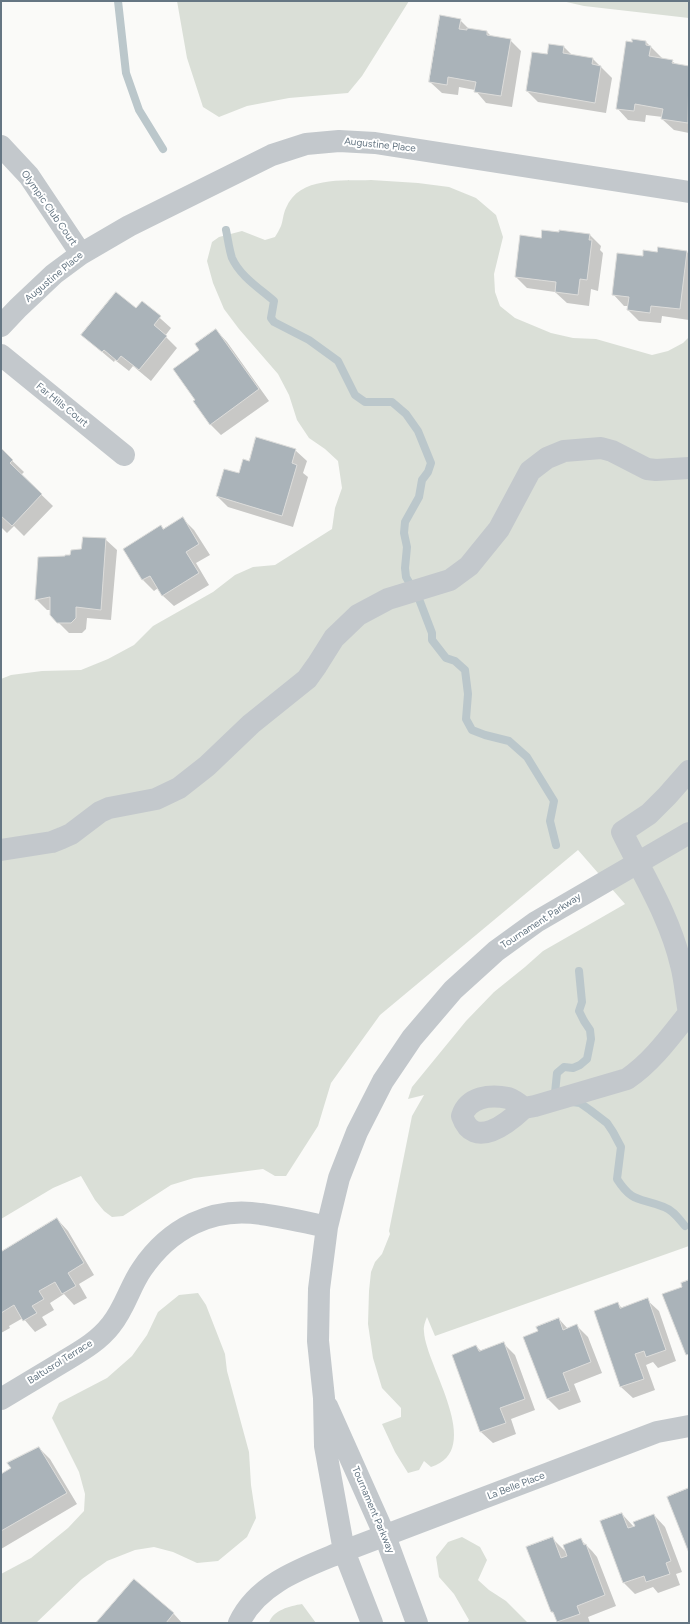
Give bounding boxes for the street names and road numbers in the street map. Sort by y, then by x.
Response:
street label: Augustine Place [344,135,416,155]
street label: Olympic Club Court [19,168,79,248]
street label: Augustine Place [23,249,85,305]
street label: Far Hills Court [34,380,90,430]
street label: Tournament Parkway [499,891,583,951]
street label: Baltusrol Terrace [25,1337,95,1387]
street label: Tournament Parkway [349,1465,397,1555]
street label: La Belle Place [486,1470,546,1502]

